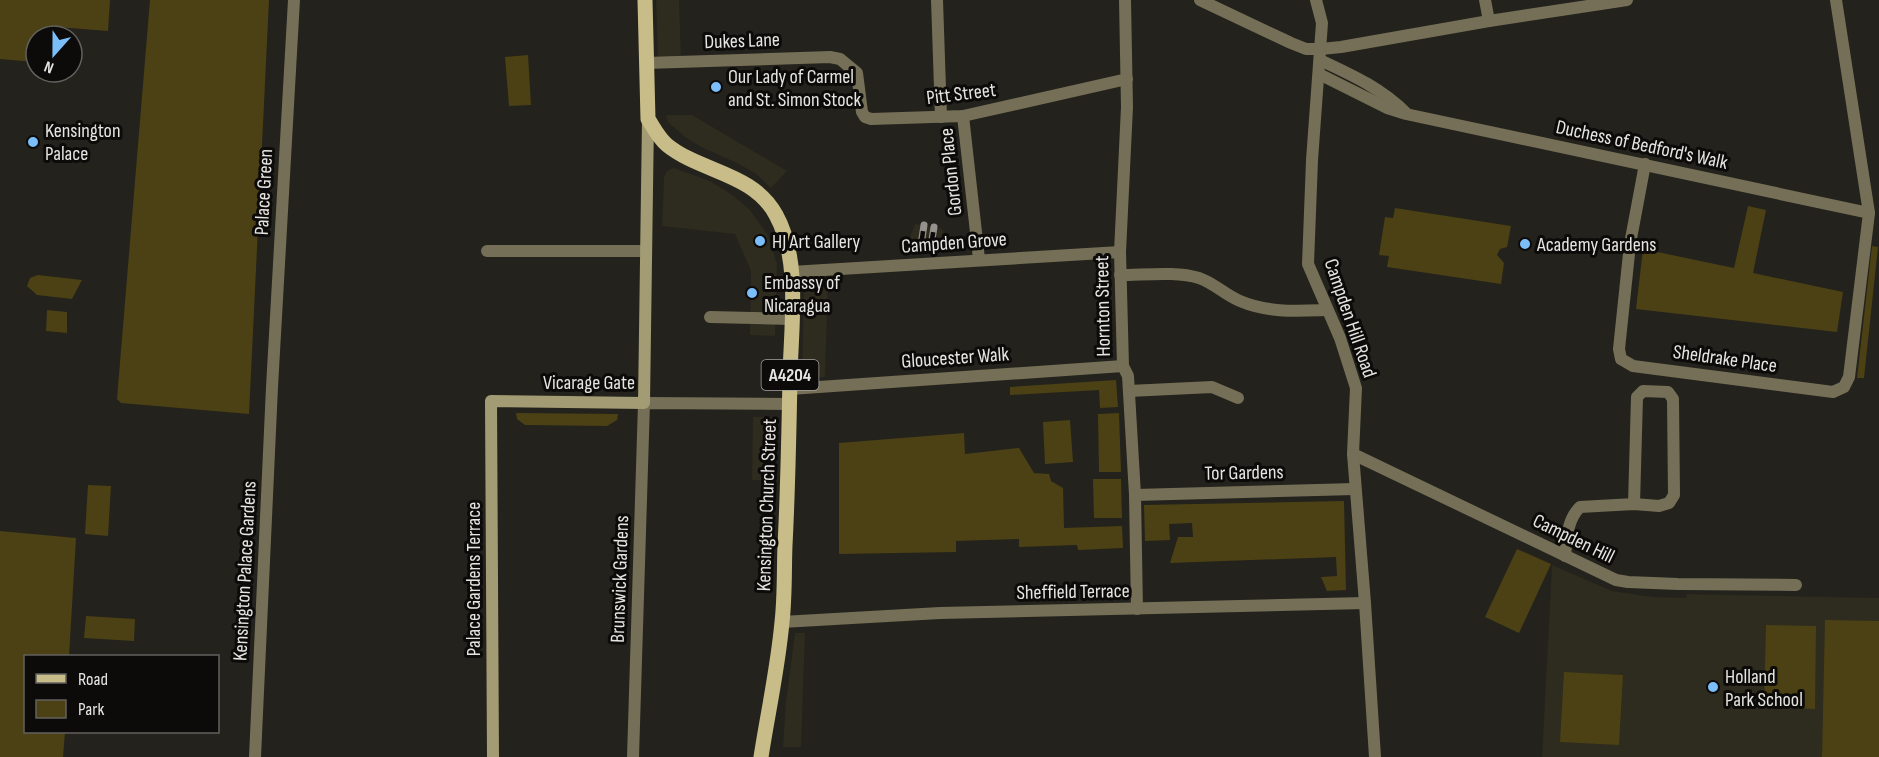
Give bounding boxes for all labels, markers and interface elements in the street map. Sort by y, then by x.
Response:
north arrow [24,24,84,84]
street label: Dukes Lane [704,28,780,54]
text: N [42,56,57,77]
place label: Our Lady of Carmel and St. Simon Stock [728,65,862,112]
street label: Pitt Street [925,78,997,110]
marker: Our Lady of Carmel and St. Simon Stock [709,80,723,94]
street label: Duchess of Bedford's Walk [1554,115,1730,175]
place label: Kensington Palace [45,119,120,166]
street label: Gordon Place [934,127,968,217]
marker: Kensington Palace [26,135,40,149]
street label: Palace Green [250,148,278,236]
street label: Campden Grove [901,227,1008,259]
place label: HJ Art Gallery [772,230,861,254]
place label: Academy Gardens [1536,233,1656,257]
marker: HJ Art Gallery [753,234,767,248]
marker: Academy Gardens [1518,237,1532,251]
street label: Hornton Street [1090,255,1116,357]
street label: Campden Hill Road [1319,256,1382,381]
place label: Embassy of Nicaragua [764,271,840,318]
marker: Embassy of Nicaragua [745,286,759,300]
street label: Sheldrake Place [1671,340,1778,378]
street label: Gloucester Walk [900,342,1010,374]
road number: A4204 [762,360,818,390]
street label: Vicarage Gate [543,371,635,395]
street label: Kensington Church Street [752,418,782,592]
street label: Tor Gardens [1204,460,1284,486]
street label: Kensington Palace Gardens [228,480,262,662]
street label: Palace Gardens Terrace [462,502,486,656]
street label: Campden Hill [1529,509,1618,569]
street label: Brunswick Gardens [606,515,634,643]
street label: Sheffield Terrace [1016,579,1130,605]
legend [24,655,219,733]
place label: Holland Park School [1725,665,1803,712]
text: Road [78,669,108,690]
marker: Holland Park School [1706,680,1720,694]
text: Park [78,699,104,720]

